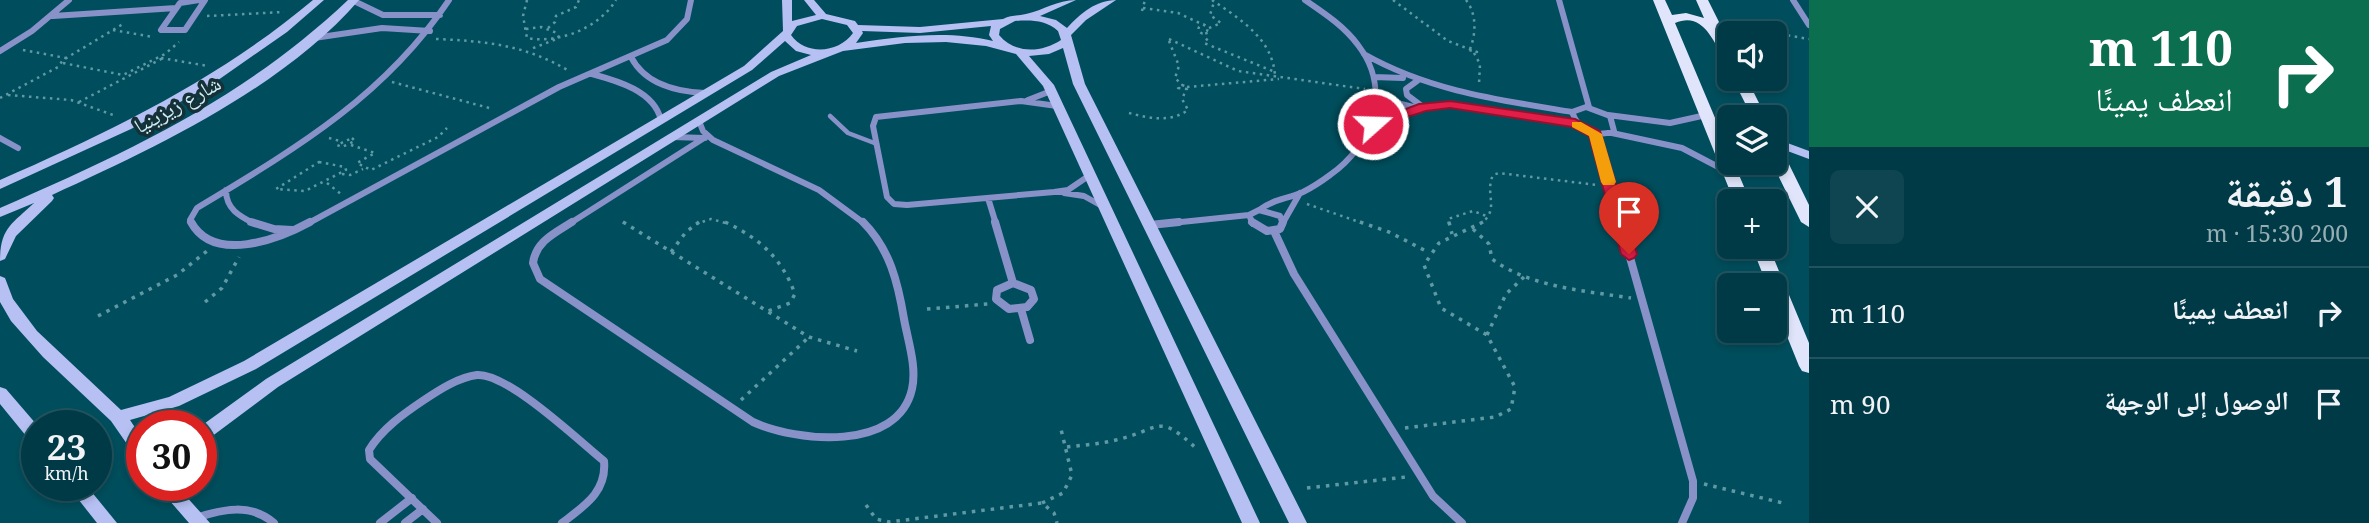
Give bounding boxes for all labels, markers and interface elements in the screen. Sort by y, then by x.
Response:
text: 110 m [2089,14,2233,80]
map controls [1717,21,1787,343]
button: sound [1717,21,1787,91]
icon: right [2257,28,2348,119]
street label: شارع زيزينيا [128,69,226,139]
text: انعطف يمينًا [2096,77,2233,120]
position arrow [1336,87,1410,161]
button: layers [1717,105,1787,175]
text: 1 دقيقة [2225,162,2348,219]
button: close [1830,170,1904,244]
pin [1599,182,1659,254]
button: + [1717,189,1787,259]
icon: arrive [1610,193,1648,231]
text: 200 m · 15:30 [2206,217,2348,249]
button: − [1717,273,1787,343]
text: انعطف يمينًا [2172,291,2289,327]
icon: right [2310,294,2348,332]
text: 110 m [1830,295,1905,331]
text: الوصول إلى الوجهة [2105,382,2289,418]
icon: arrive [2310,385,2348,423]
text: 90 m [1830,386,1890,422]
speed limit sign: 30 [126,410,217,501]
text: 23 [47,423,86,470]
text: km/h [44,461,89,485]

